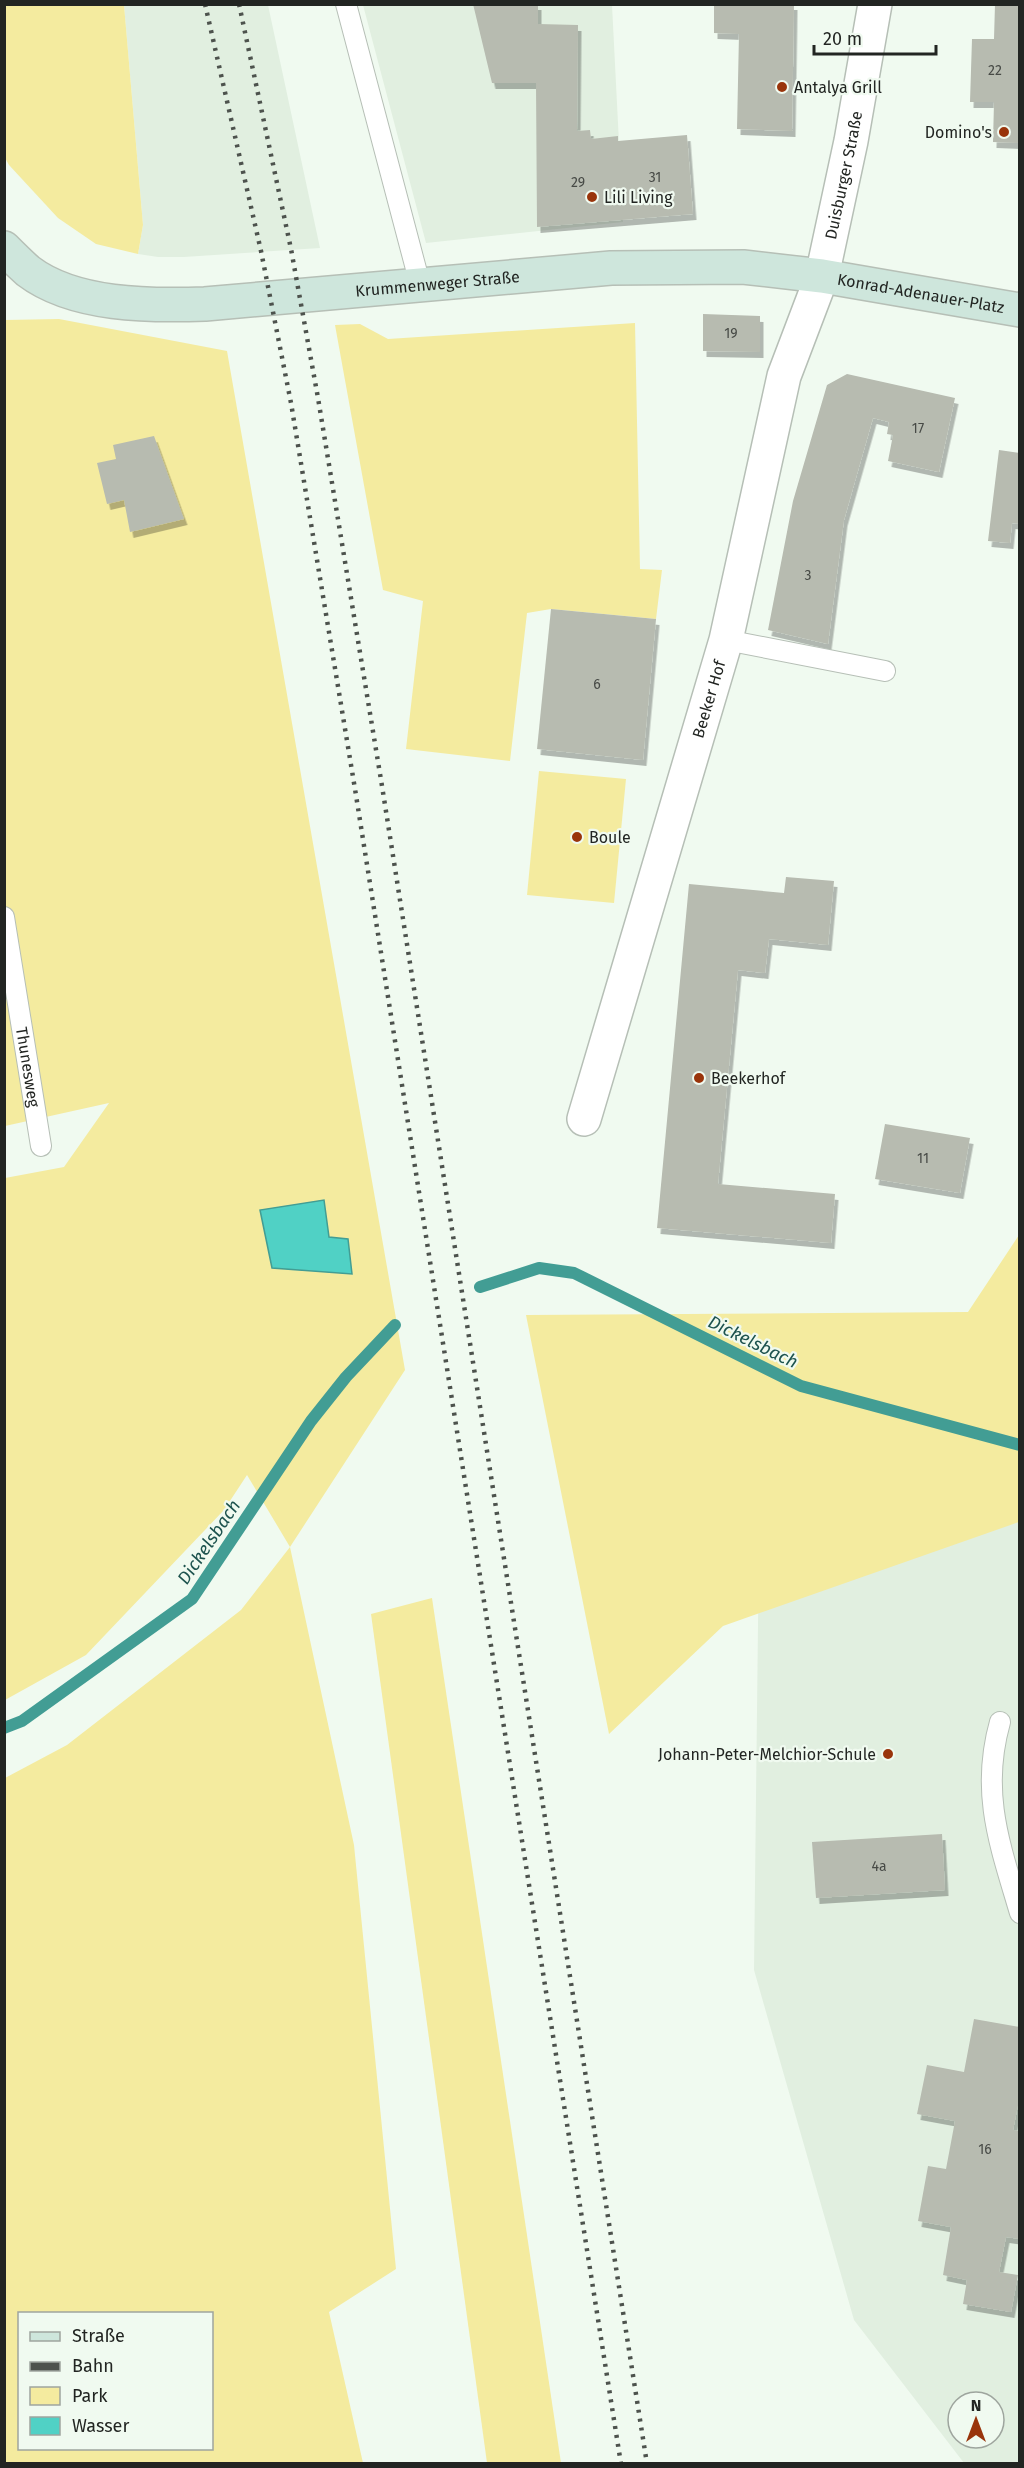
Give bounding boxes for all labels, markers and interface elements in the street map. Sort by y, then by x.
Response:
scale bar [814,18,936,56]
text: 20 m [823,28,862,50]
house number: 22 [988,62,1002,79]
place label: Antalya Grill [794,78,882,97]
marker: Antalya Grill [775,80,789,94]
street label: Duisburger Straße [821,109,866,241]
place label: Domino's [925,123,992,142]
marker: Domino's [997,125,1011,139]
house number: 31 [649,169,661,186]
house number: 29 [571,174,585,191]
place label: Lili Living [604,188,673,207]
marker: Lili Living [585,190,599,204]
street label: Krummenweger Straße [354,267,521,301]
street label: Konrad-Adenauer-Platz [836,270,1006,317]
house number: 19 [724,325,738,342]
house number: 17 [912,420,924,437]
house number: 3 [805,567,812,584]
street label: Beeker Hof [688,657,730,740]
house number: 6 [593,676,601,693]
place label: Boule [589,828,631,847]
marker: Boule [570,830,584,844]
street label: Thunesweg [12,1026,44,1109]
place label: Beekerhof [711,1069,787,1088]
marker: Beekerhof [692,1071,706,1085]
house number: 11 [917,1150,929,1167]
water label: Dickelsbach [704,1311,802,1373]
water label: Dickelsbach [173,1496,245,1588]
place label: Johann-Peter-Melchior-Schule [658,1745,876,1764]
marker: Johann-Peter-Melchior-Schule [881,1747,895,1761]
house number: 4a [871,1858,887,1875]
house number: 16 [978,2141,992,2158]
legend [18,2312,213,2450]
text: Straße [72,2325,125,2347]
text: Bahn [72,2355,114,2377]
text: Park [72,2385,108,2407]
north arrow [946,2390,1006,2450]
text: N [971,2396,981,2415]
text: Wasser [72,2415,129,2437]

